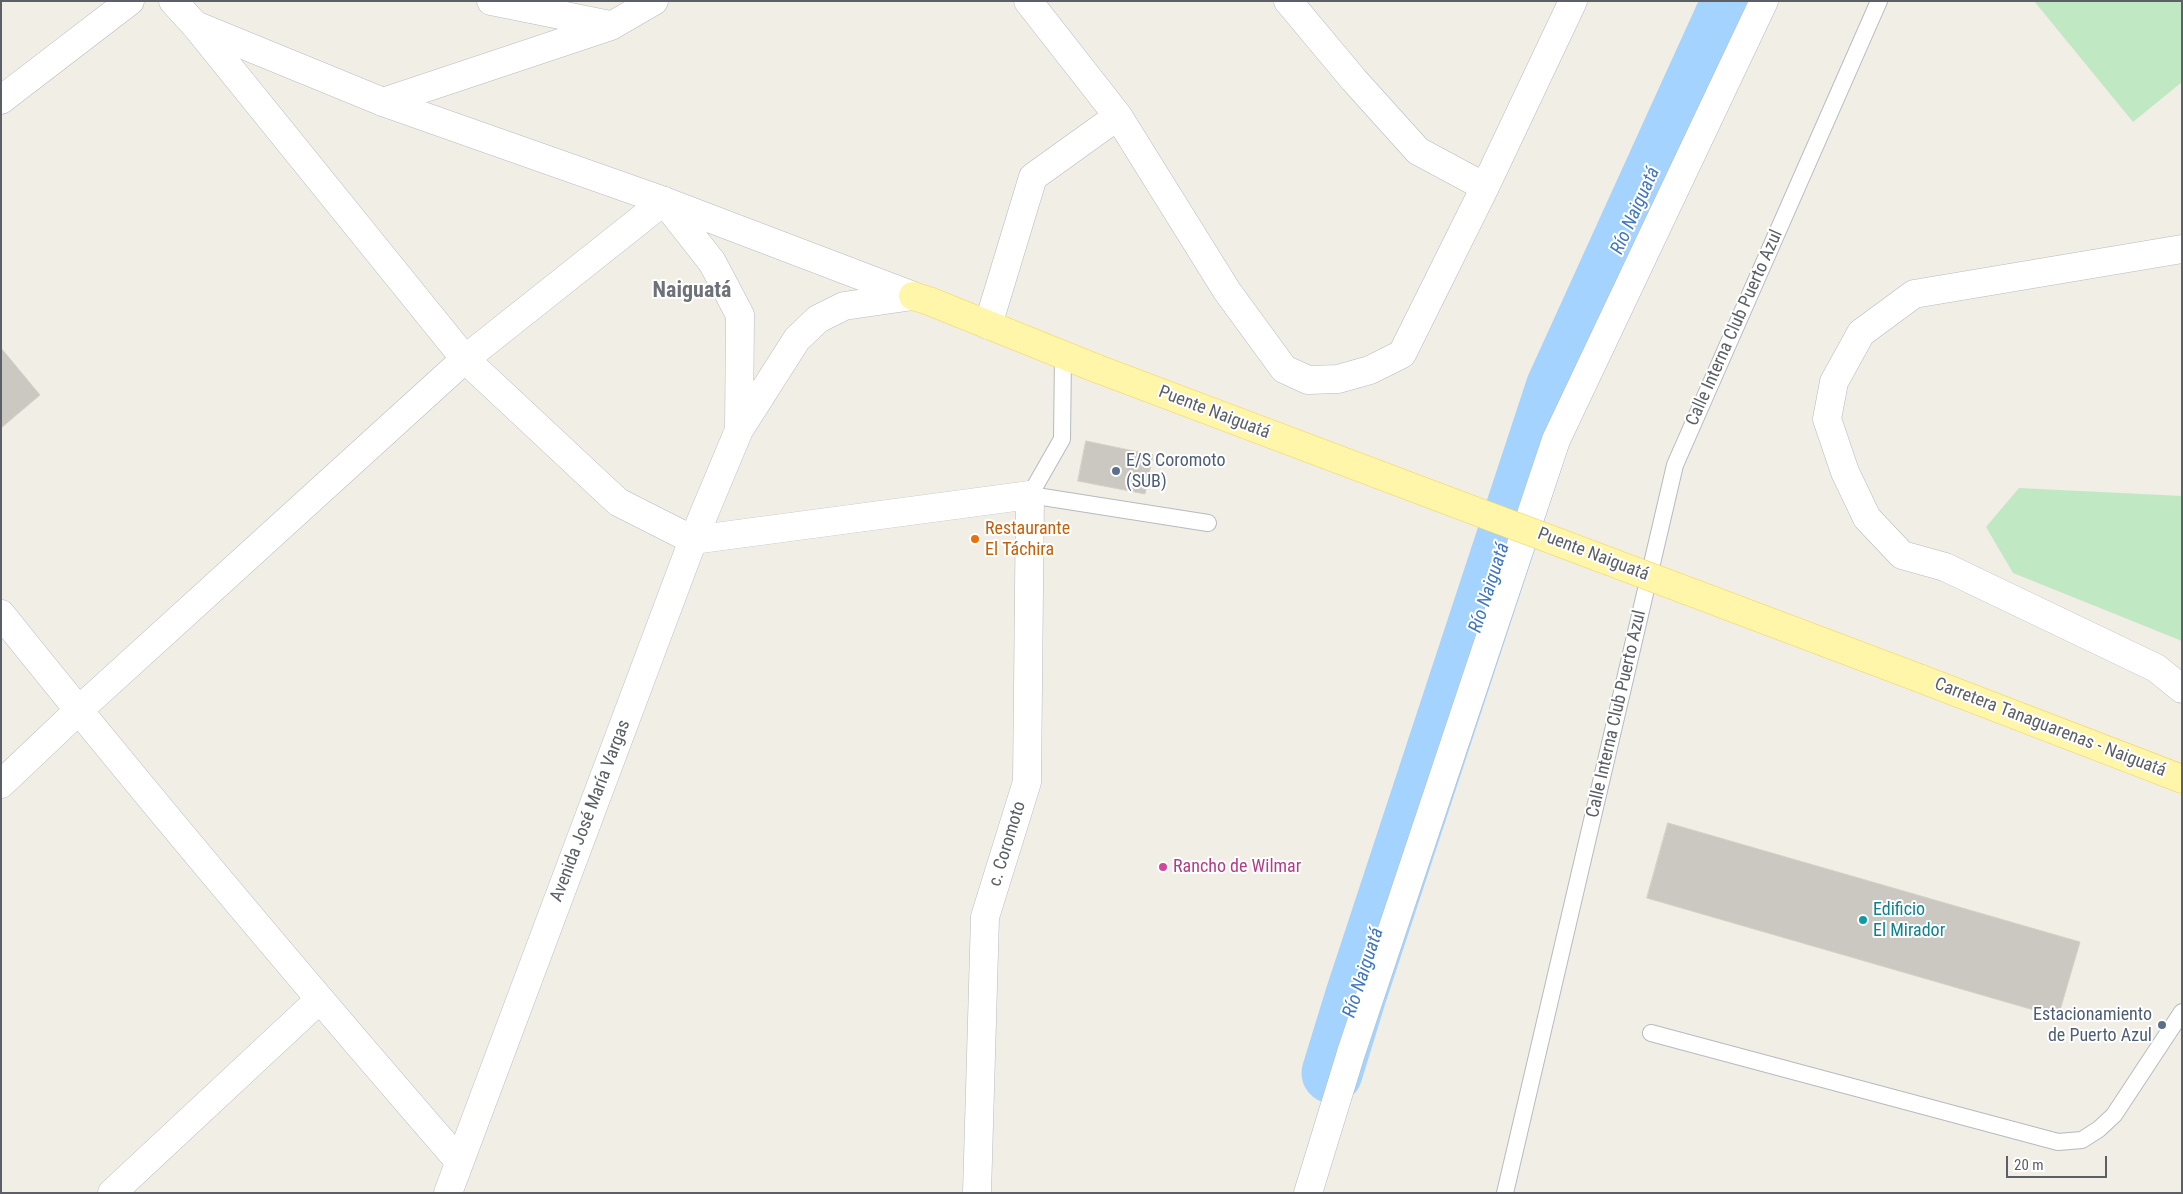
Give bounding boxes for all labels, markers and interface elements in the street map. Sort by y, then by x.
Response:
water label: Río Naiguatá [1607,164,1665,258]
street label: Calle Interna Club Puerto Azul [1682,227,1788,429]
district label: Naiguatá [653,278,731,304]
street label: Puente Naiguatá [1155,382,1273,444]
place label: E/S Coromoto (SUB) [1126,450,1225,492]
marker: E/S Coromoto (SUB) [1110,465,1122,477]
place label: Restaurante El Táchira [985,518,1070,560]
street label: Puente Naiguatá [1534,524,1652,586]
marker: Restaurante El Táchira [969,533,981,545]
water label: Río Naiguatá [1465,540,1515,636]
street label: Calle Interna Club Puerto Azul [1583,608,1651,820]
street label: Carretera Tanaguarenas - Naiguatá [1931,674,2169,782]
street label: Avenida José María Vargas [546,717,636,905]
street label: c. Coromoto [985,799,1031,889]
place label: Rancho de Wilmar [1173,856,1301,878]
marker: Rancho de Wilmar [1157,861,1169,873]
place label: Edificio El Mirador [1873,899,1945,942]
marker: Edificio El Mirador [1857,914,1869,926]
water label: Río Naiguatá [1339,925,1389,1021]
place label: Estacionamiento de Puerto Azul [2033,1004,2152,1046]
marker: Estacionamiento de Puerto Azul [2156,1019,2168,1031]
scale bar [2008,1146,2109,1178]
text: 20 m [2014,1156,2044,1174]

